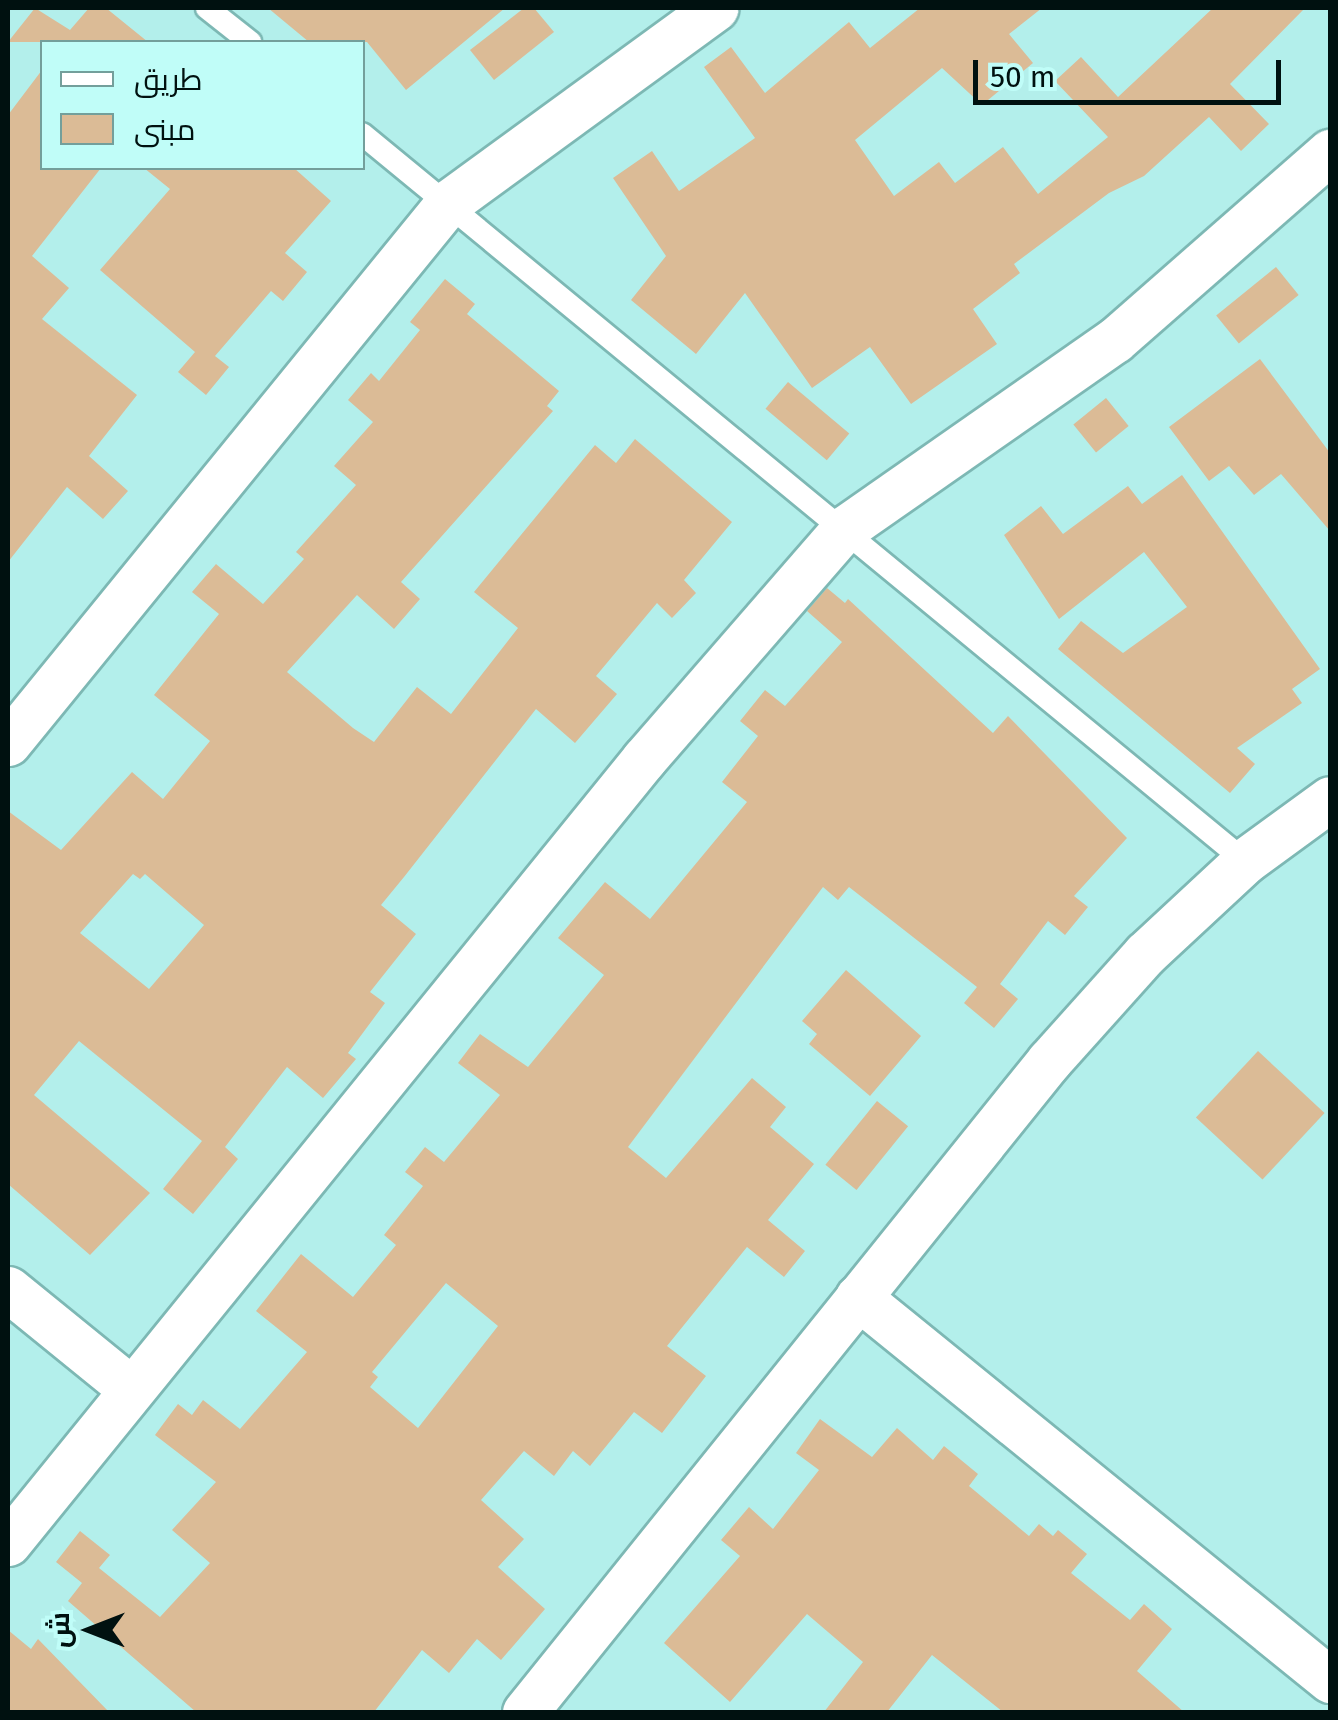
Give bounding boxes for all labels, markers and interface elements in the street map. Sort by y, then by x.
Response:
legend [40,40,365,170]
scale bar [978,40,1286,102]
text: 50 m [990,59,1055,95]
text: طريق [134,62,203,98]
text: مبنى [134,112,195,148]
north arrow [40,1580,140,1680]
text: ش [43,1612,76,1648]

